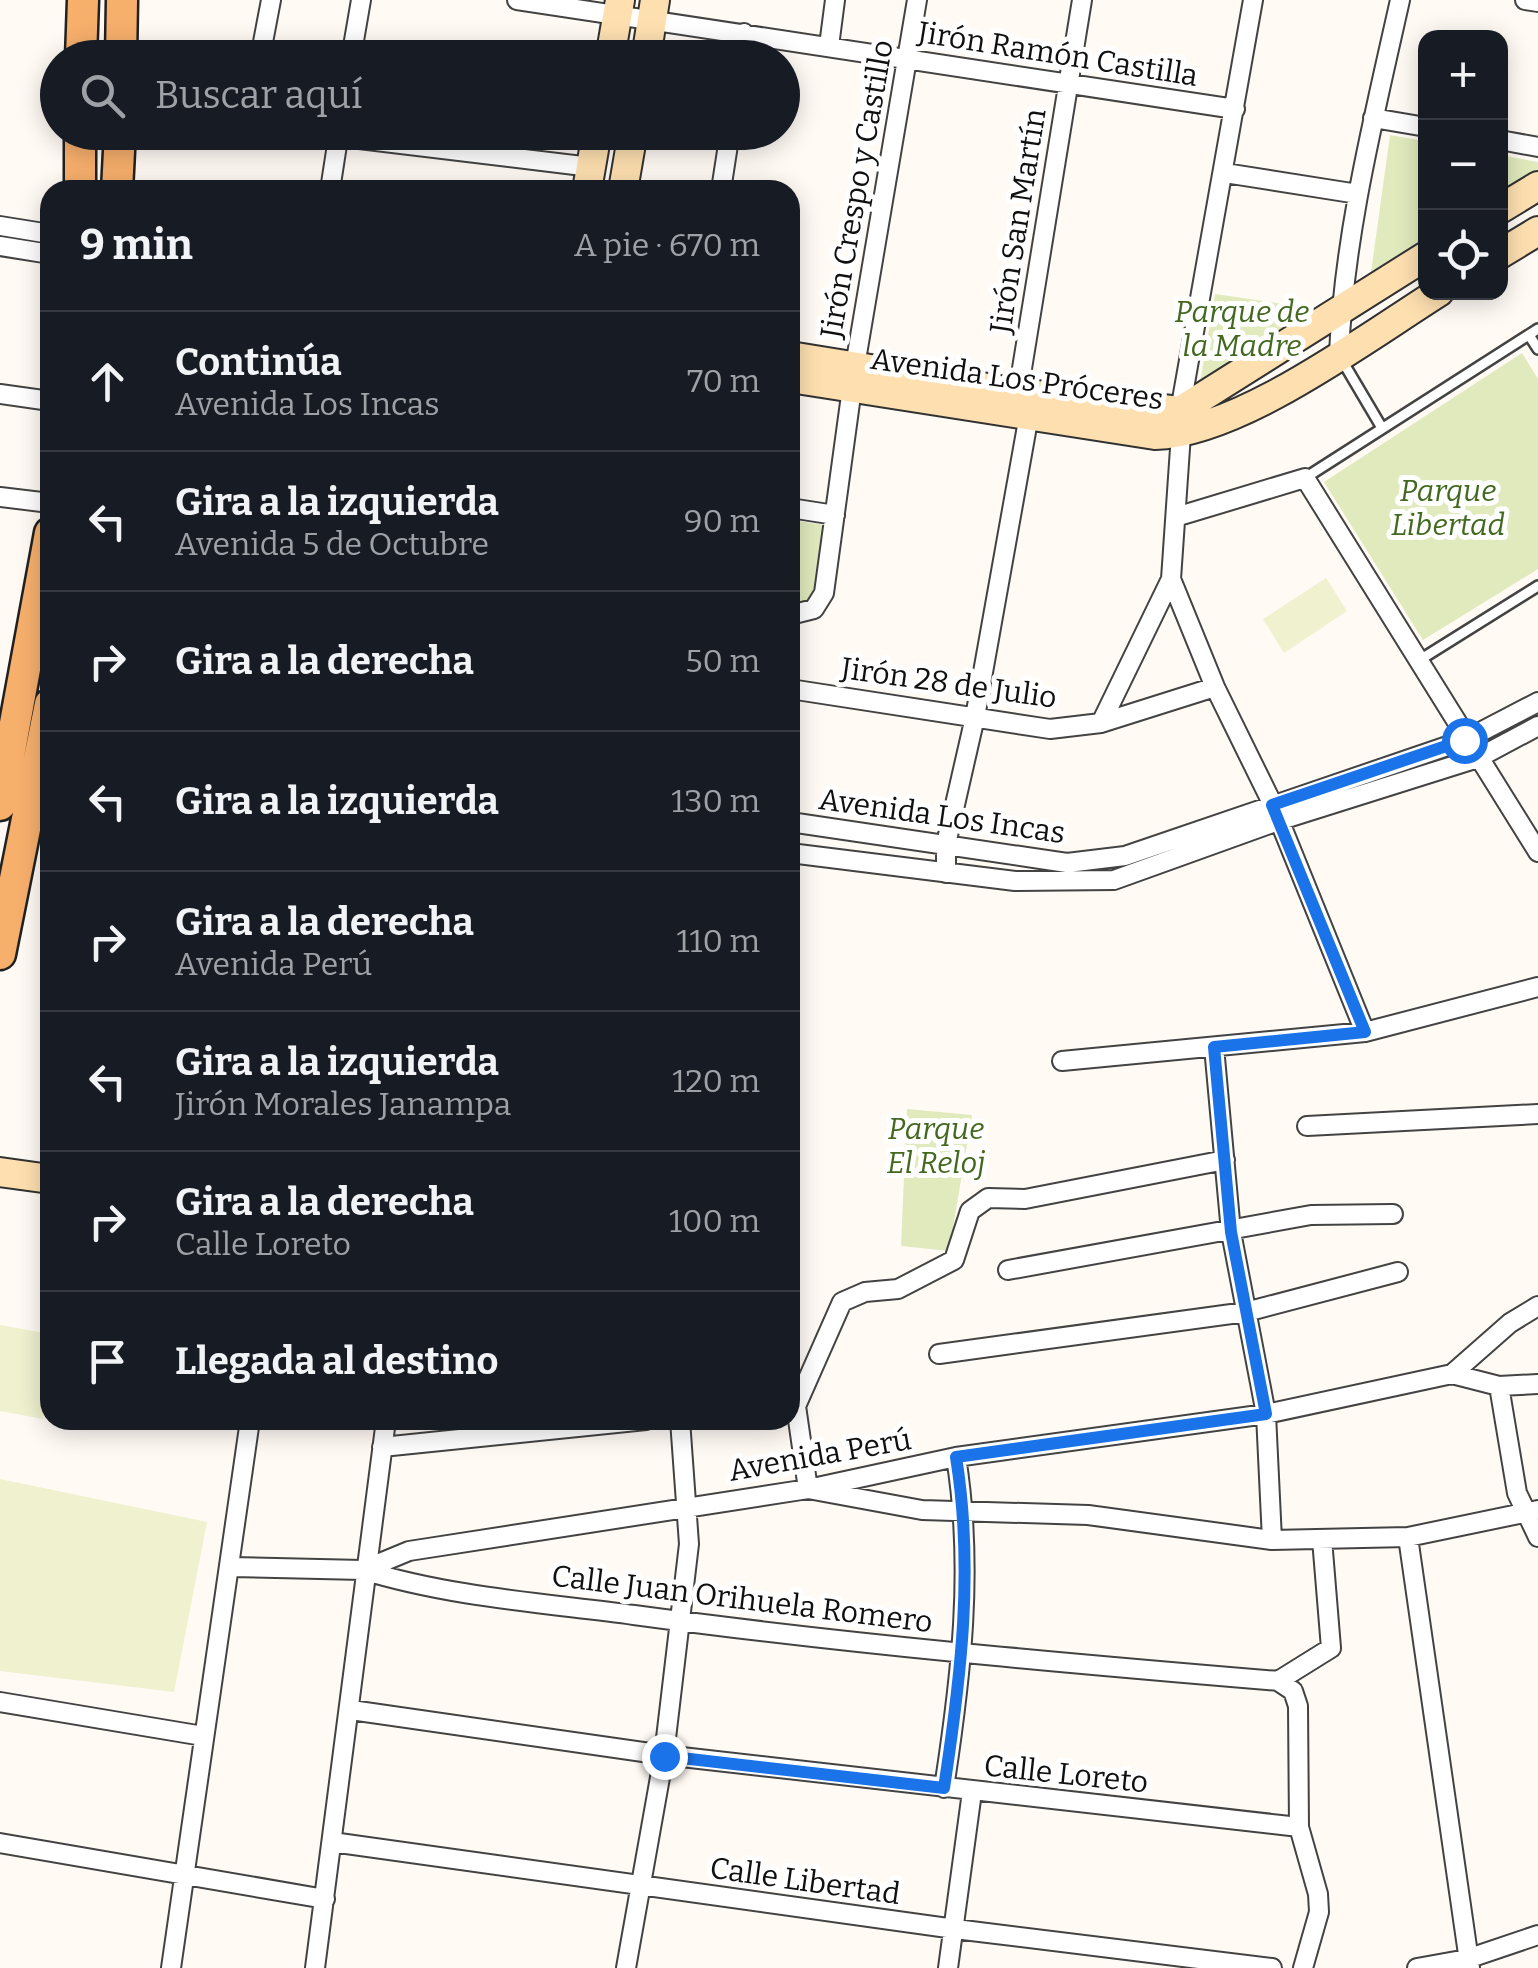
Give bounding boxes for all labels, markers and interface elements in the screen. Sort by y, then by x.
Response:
street label: Jirón Ramón Castilla [915,14,1200,94]
map controls [1418,30,1508,300]
button: + [1418,30,1508,120]
street label: Jirón Crespo y Castillo [813,37,901,342]
search box [40,40,800,150]
icon: search [75,68,130,123]
text: Buscar aquí [155,72,362,118]
street label: Jirón San Martín [982,106,1054,337]
button: − [1418,120,1508,210]
button: locate [1418,210,1508,300]
text: 9 min [80,220,193,270]
text: A pie · 670 m [574,226,760,264]
park label: Parque de la Madre [1175,294,1309,364]
text: Continúa [175,339,342,385]
street label: Avenida Los Próceres [868,341,1166,417]
icon: ahead [80,354,135,409]
text: 70 m [687,362,760,400]
text: Avenida Los Incas [175,385,440,423]
park label: Parque Libertad [1391,473,1505,543]
text: Gira a la izquierda [175,479,499,525]
icon: left [80,494,135,549]
text: 90 m [684,502,760,540]
text: Avenida 5 de Octubre [175,525,489,563]
icon: right [80,634,135,689]
text: Gira a la derecha [175,638,474,684]
text: 50 m [685,642,760,680]
street label: Jirón 28 de Julio [838,650,1059,716]
route start [1442,718,1488,764]
icon: left [80,774,135,829]
text: Gira a la izquierda [175,778,499,824]
street label: Avenida Los Incas [817,781,1067,851]
text: 130 m [671,782,760,820]
text: Gira a la derecha [175,899,474,945]
icon: right [80,914,135,969]
text: 110 m [677,922,760,960]
text: Avenida Perú [175,945,372,983]
text: Gira a la izquierda [175,1039,499,1085]
icon: left [80,1054,135,1109]
text: 120 m [672,1062,760,1100]
text: Jirón Morales Janampa [175,1085,511,1123]
park label: Parque El Reloj [887,1111,985,1181]
text: Gira a la derecha [175,1179,474,1225]
icon: right [80,1194,135,1249]
text: 100 m [669,1202,760,1240]
text: Calle Loreto [175,1225,351,1263]
icon: arrive [80,1334,135,1389]
text: Llegada al destino [175,1338,498,1384]
street label: Avenida Perú [726,1421,914,1489]
street label: Calle Juan Orihuela Romero [549,1558,935,1640]
route end [642,1734,688,1780]
street label: Calle Loreto [982,1747,1150,1801]
street label: Calle Libertad [708,1850,903,1912]

